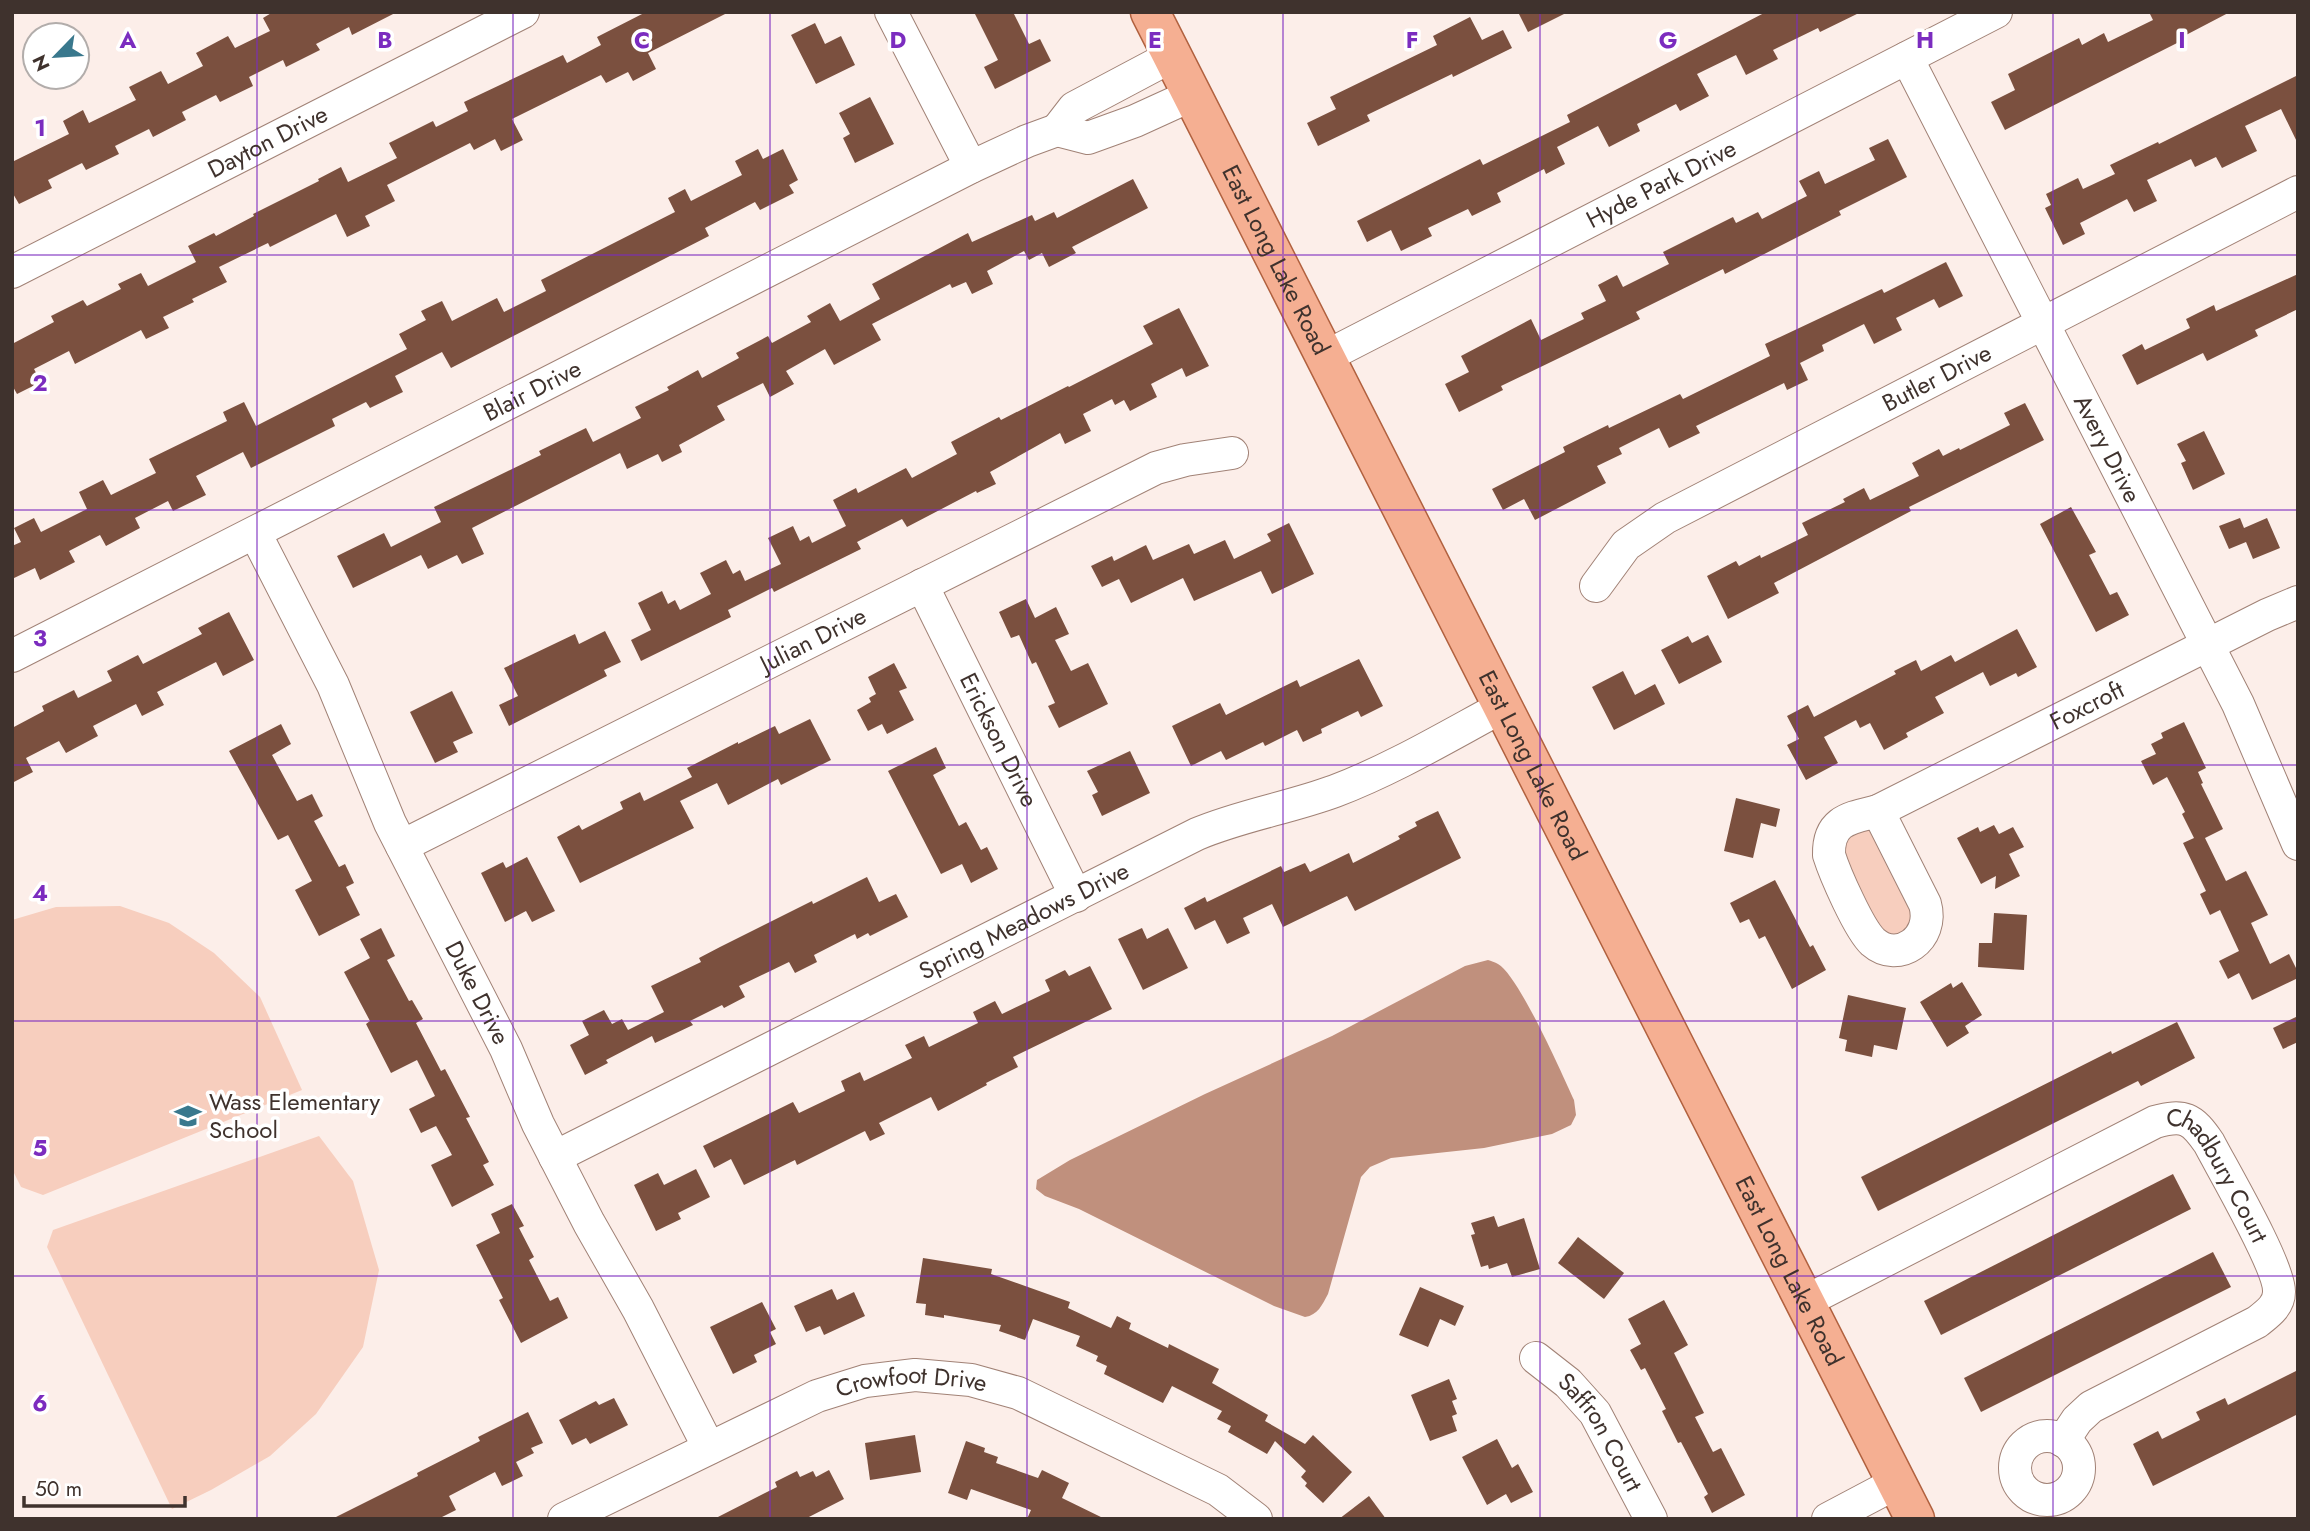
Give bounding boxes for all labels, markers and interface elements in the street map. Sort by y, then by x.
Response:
north arrow [21,21,91,91]
text: A [119,23,137,57]
text: B [377,23,393,57]
text: C [634,23,650,57]
text: D [890,23,907,57]
text: E [1148,23,1162,57]
text: F [1406,23,1418,57]
text: G [1659,23,1677,57]
text: H [1916,23,1934,57]
text: I [2178,23,2186,57]
text: N [26,50,56,76]
street label: Dayton Drive [202,96,334,187]
text: 1 [34,111,46,145]
street label: Hyde Park Drive [1580,131,1742,237]
street label: East Long Lake Road [1213,159,1339,361]
street label: Butler Drive [1876,335,1997,420]
street label: Blair Drive [477,351,587,430]
text: 2 [32,366,48,400]
street label: Avery Drive [2065,388,2150,509]
street label: Julian Drive [751,598,872,682]
text: 3 [33,621,47,655]
street label: East Long Lake Road [1470,664,1596,866]
street label: Erickson Drive [951,667,1047,813]
street label: Foxcroft [2044,672,2130,739]
street label: Spring Meadows Drive [913,853,1135,988]
text: 4 [32,876,48,910]
street label: Duke Drive [436,935,519,1050]
place label: Wass Elementary School [209,1084,380,1147]
street label: Chadbury Court [2166,1100,2277,1248]
school or university icon: Wass Elementary School [173,1101,203,1131]
text: 5 [33,1131,47,1165]
street label: East Long Lake Road [1727,1170,1852,1372]
street label: Crowfoot Drive [831,1356,991,1406]
street label: Saffron Court [1551,1364,1652,1498]
text: 6 [32,1386,48,1420]
scale bar [24,1464,186,1508]
text: 50 m [35,1474,82,1504]

